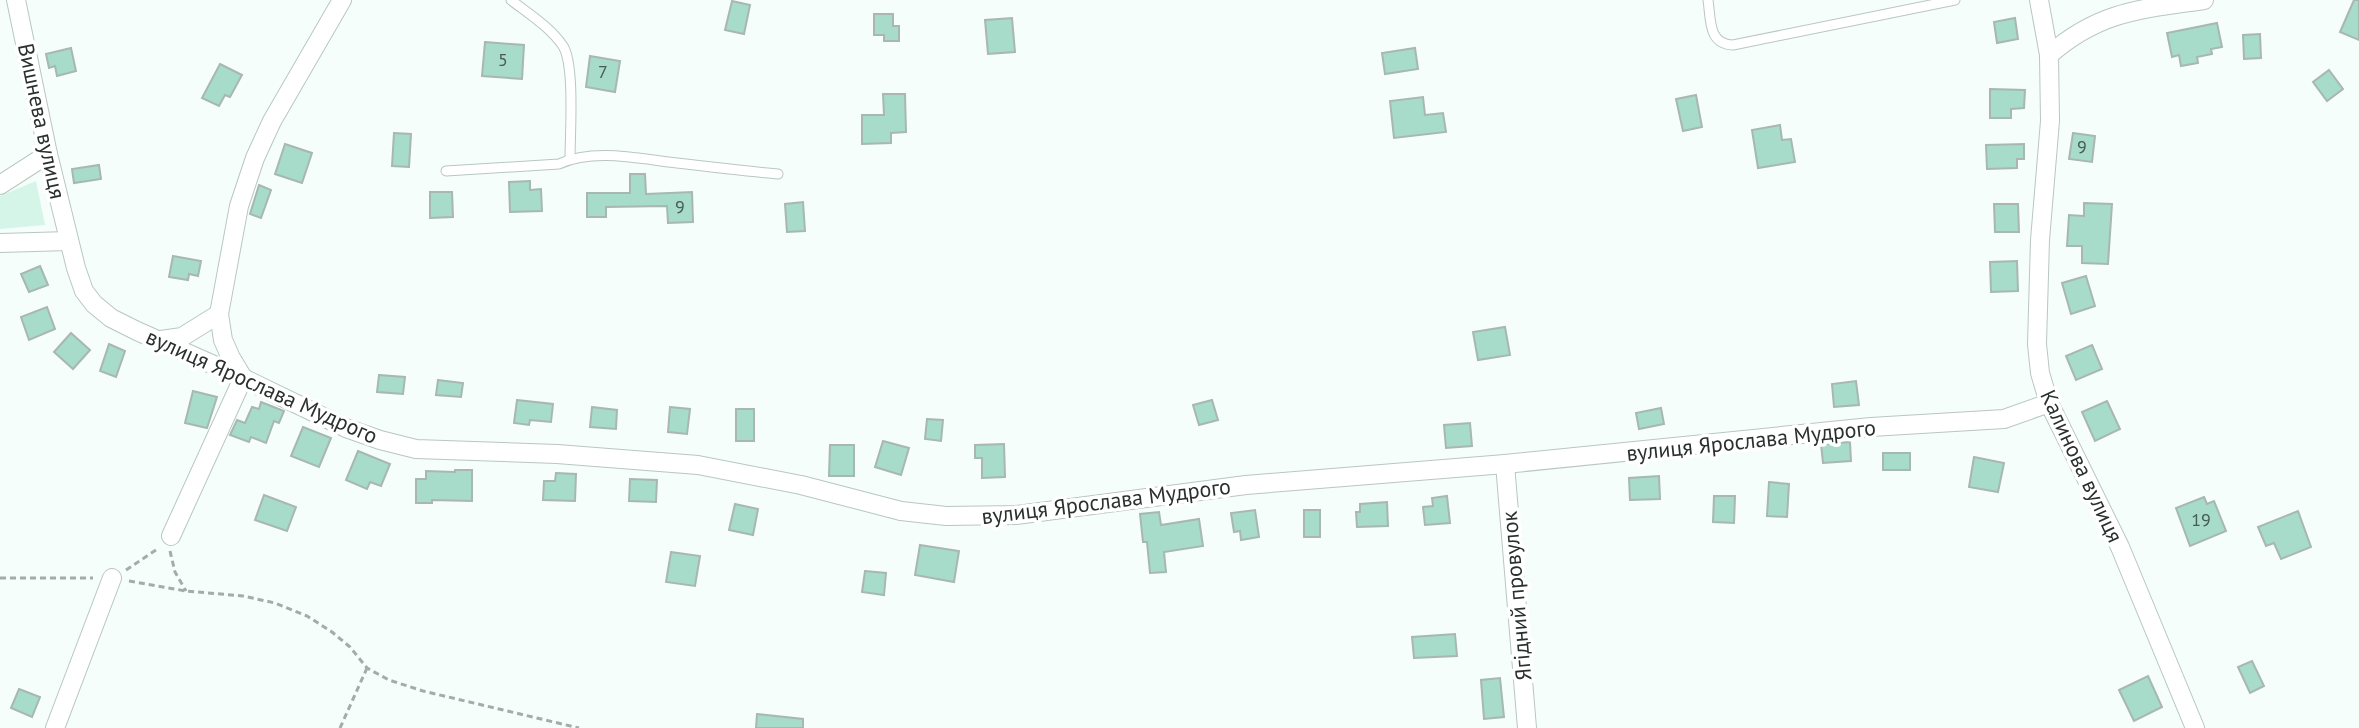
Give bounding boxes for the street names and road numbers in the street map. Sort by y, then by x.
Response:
street label: Вишнева вулиця [12,41,72,201]
street label: вулиця Ярослава Мудрого [142,322,382,450]
street label: Калинова вулиця [2034,385,2130,547]
street label: вулиця Ярослава Мудрого [1625,413,1877,467]
street label: вулиця Ярослава Мудрого [980,472,1232,530]
street label: Ягідний провулок [1495,510,1537,682]

